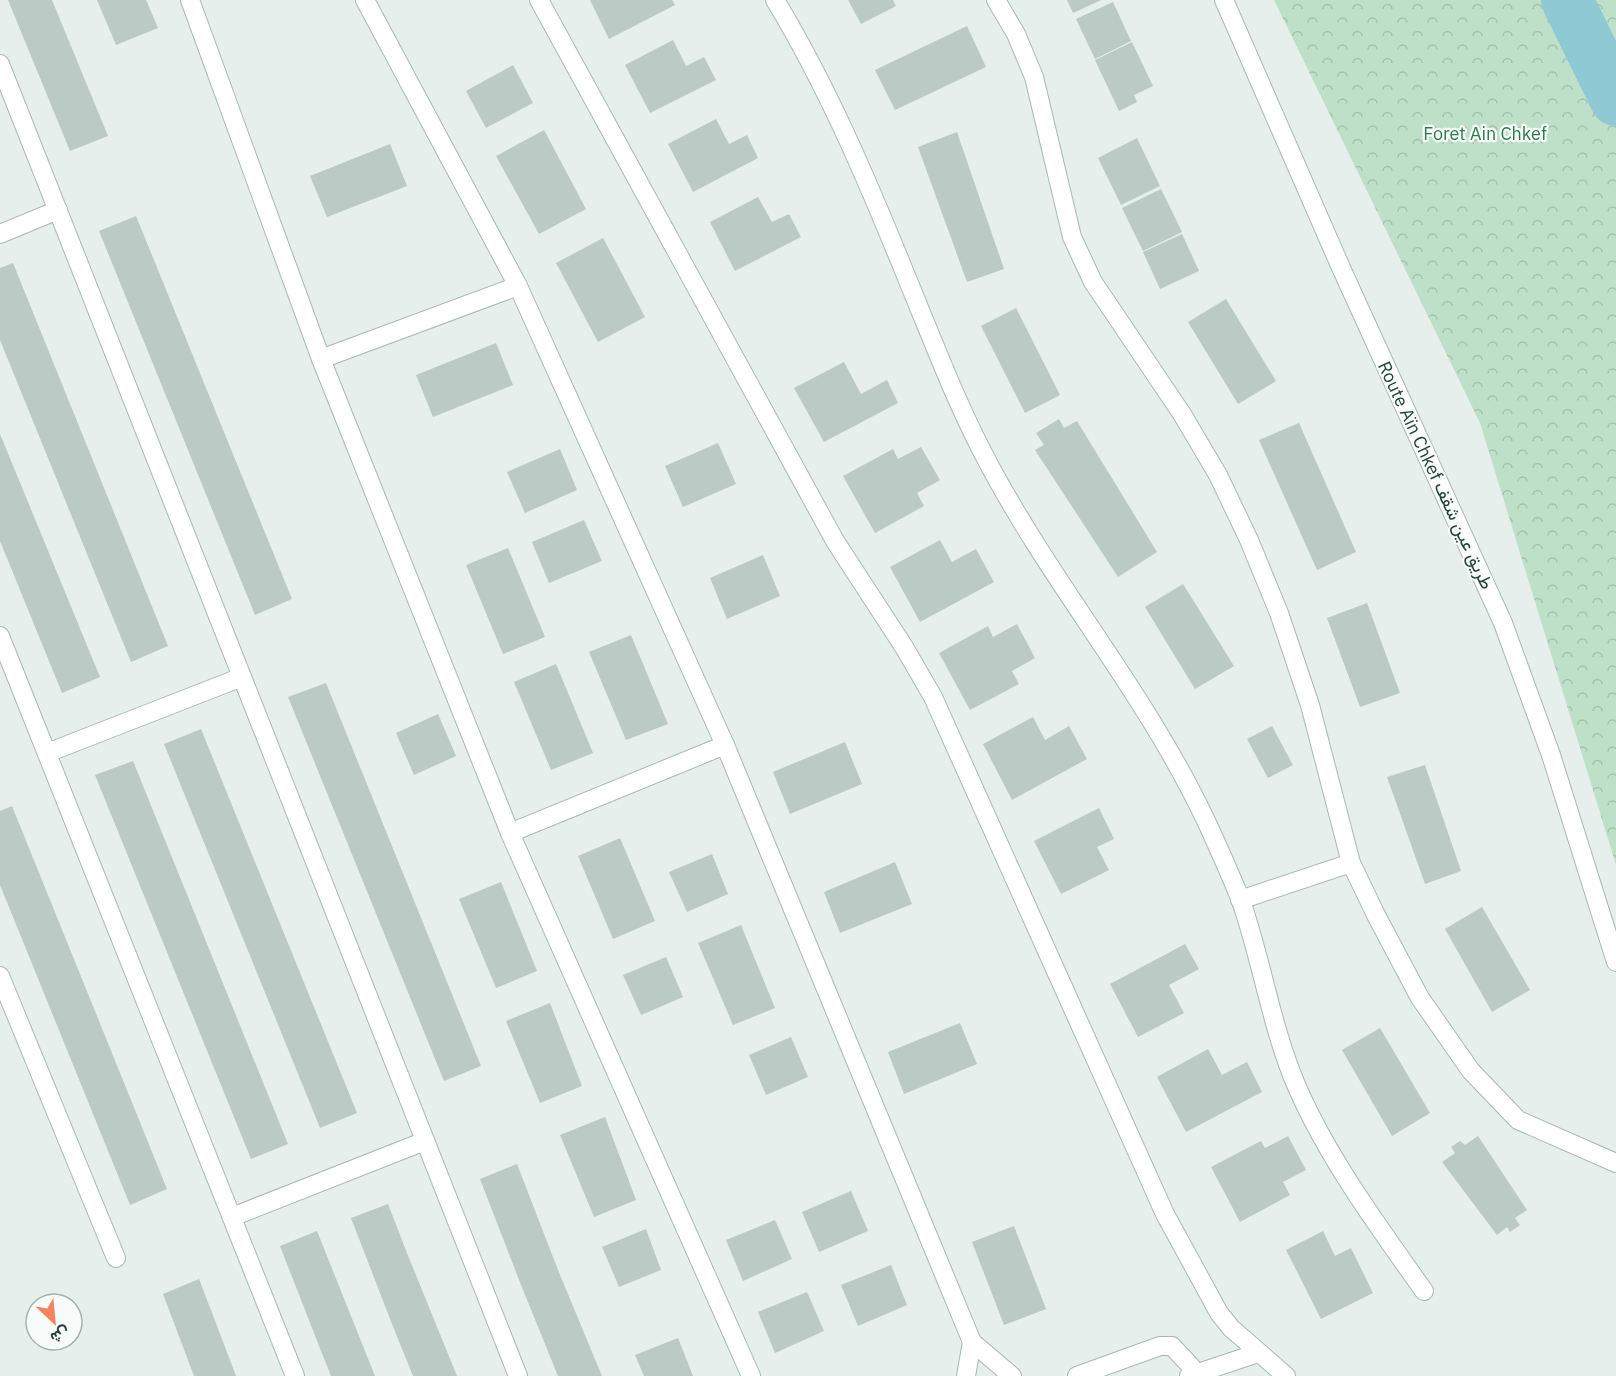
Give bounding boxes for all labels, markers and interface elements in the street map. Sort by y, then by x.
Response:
park label: Foret Ain Chkef [1423,122,1547,145]
street label: Route Aïn Chkef طريق عين شقف [1373,357,1499,593]
north arrow [24,1292,84,1352]
text: ش [48,1322,74,1349]

